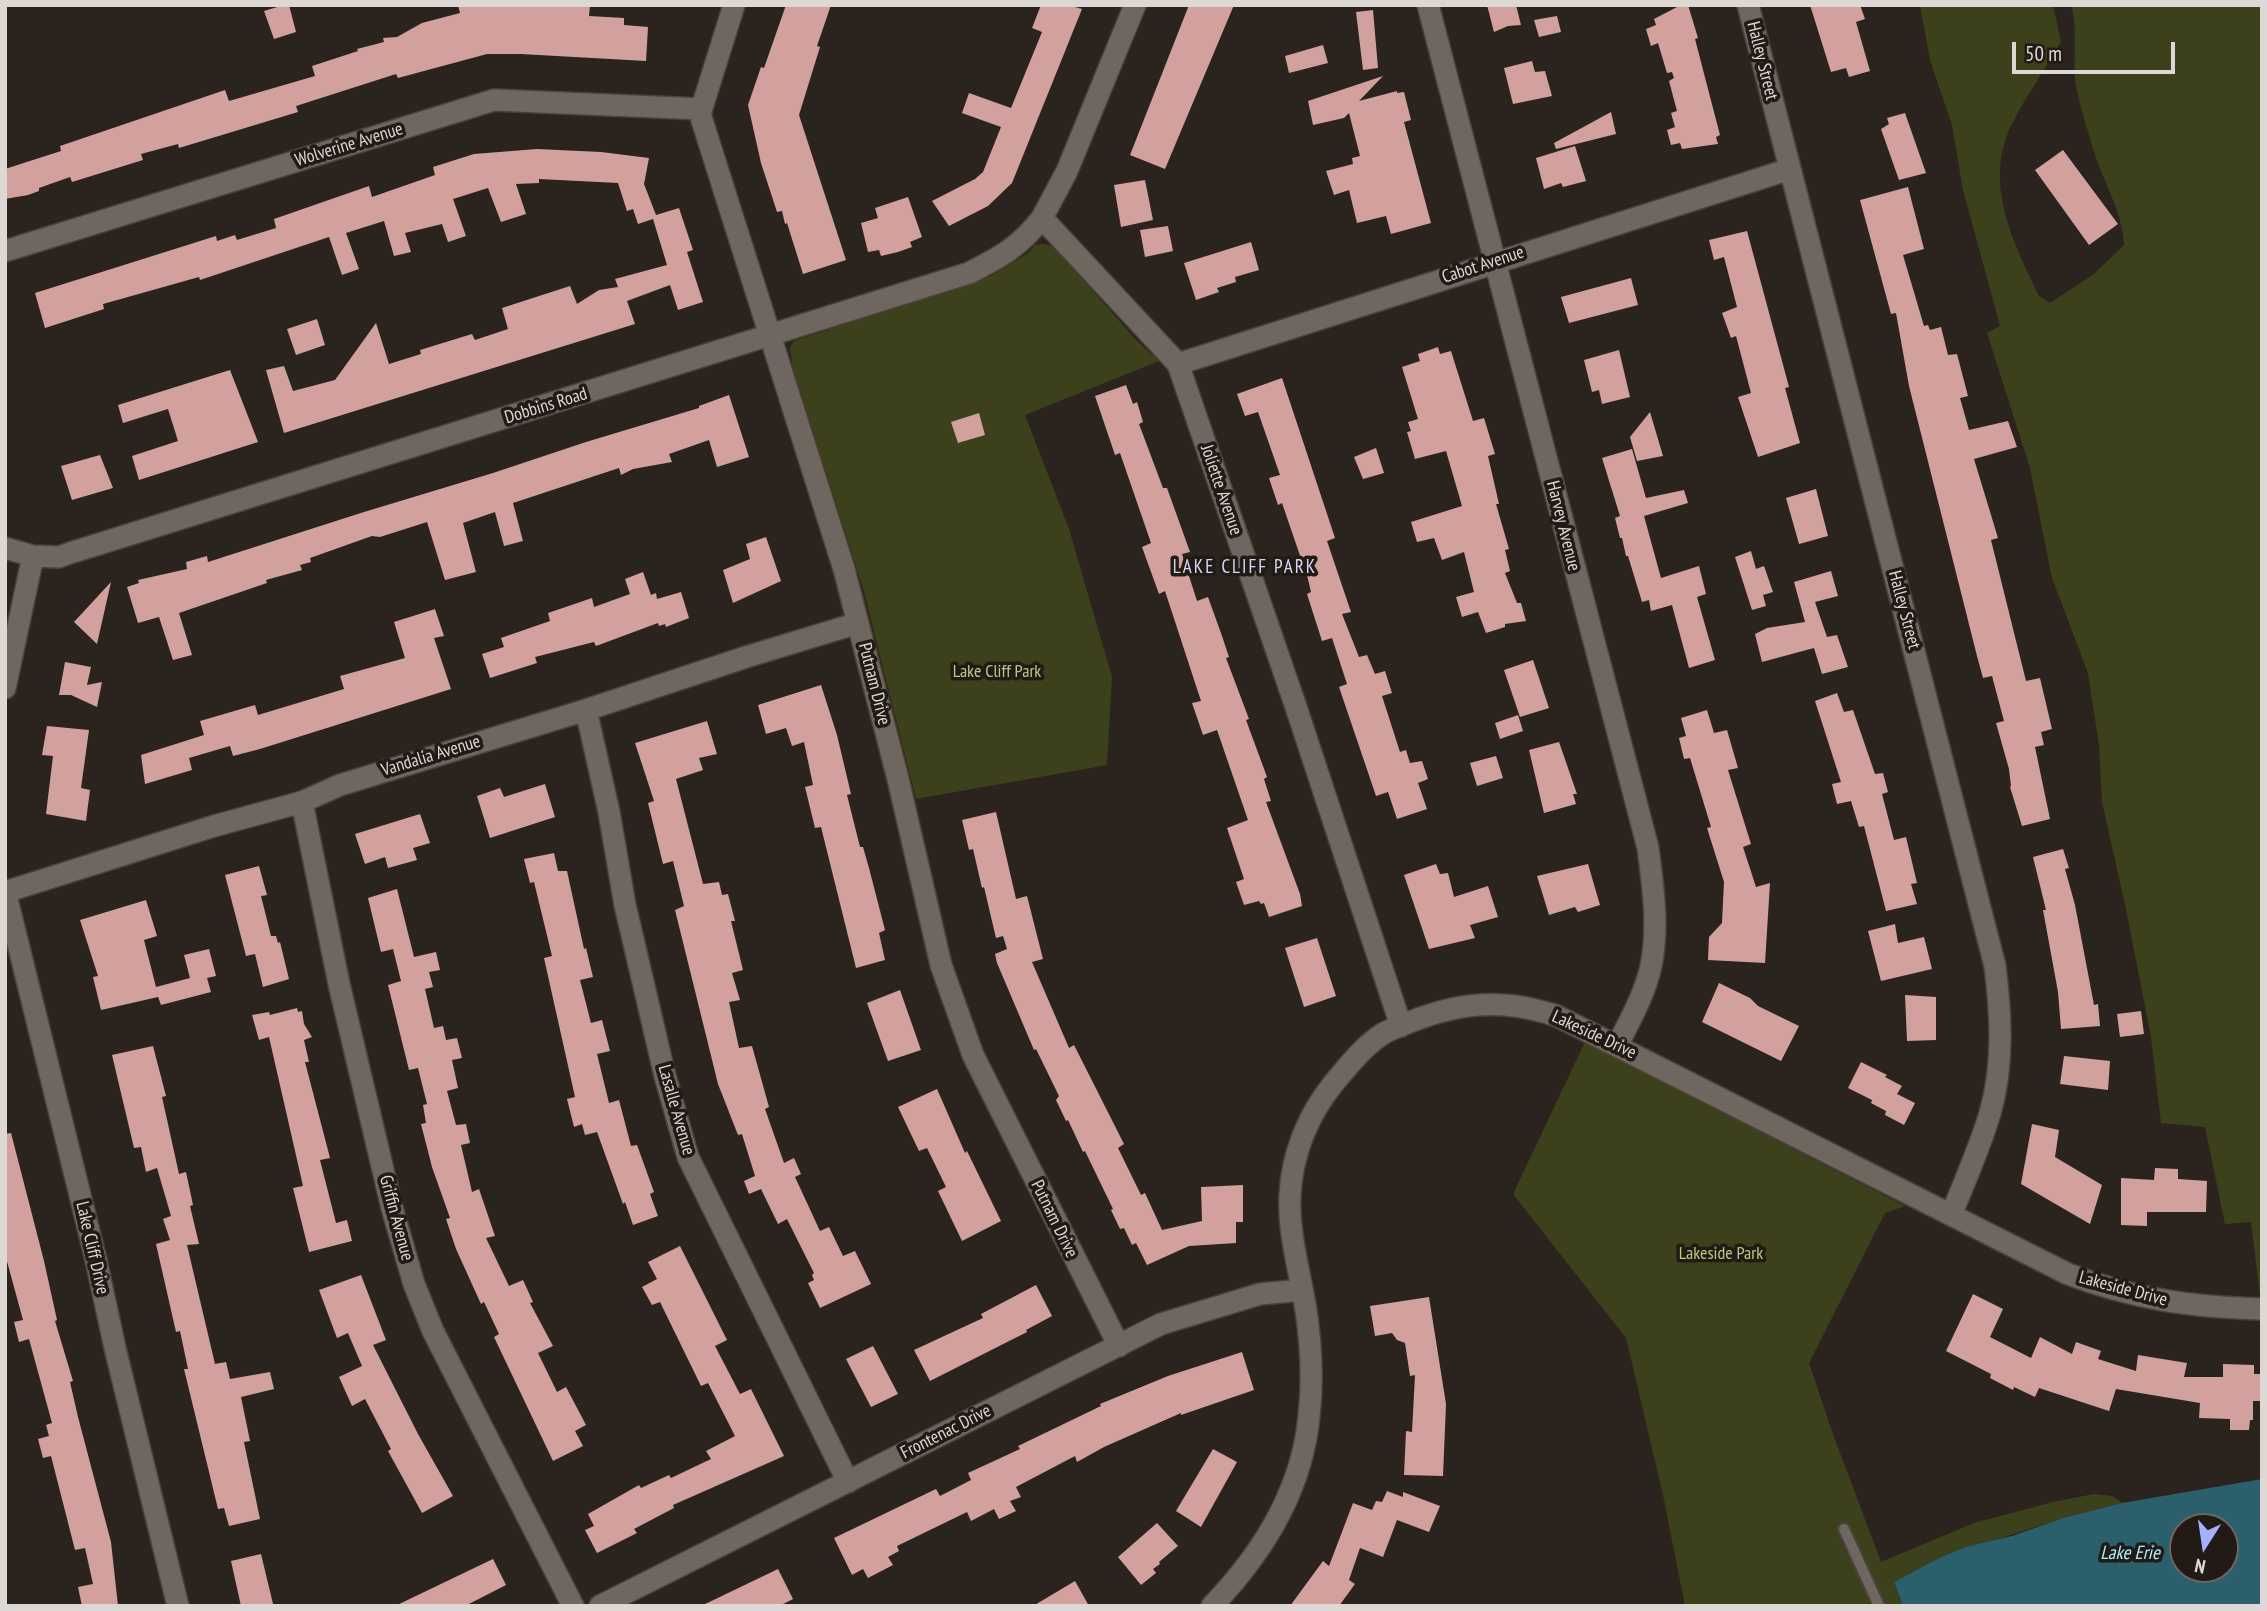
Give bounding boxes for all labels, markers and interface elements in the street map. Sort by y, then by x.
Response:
street label: Halley Street [1742,19,1782,103]
scale bar [2015,28,2178,72]
text: 50 m [2025,40,2062,67]
street label: Wolverine Avenue [293,118,405,172]
street label: Cabot Avenue [1439,242,1527,288]
street label: Dobbins Road [502,383,590,429]
street label: Joliette Avenue [1195,442,1247,538]
street label: Harvey Avenue [1541,479,1585,573]
district label: LAKE CLIFF PARK [1175,557,1315,579]
street label: Halley Street [1883,568,1925,652]
street label: Putnam Drive [853,641,895,727]
park label: Lake Cliff Park [953,661,1041,683]
street label: Vandalia Avenue [379,731,483,781]
street label: Lakeside Drive [1548,1006,1640,1064]
street label: Lasalle Avenue [653,1062,699,1158]
street label: Griffin Avenue [374,1173,418,1263]
street label: Putnam Drive [1026,1177,1082,1261]
street label: Lake Cliff Drive [71,1199,113,1297]
park label: Lakeside Park [1679,1243,1763,1265]
street label: Lakeside Drive [2077,1267,2169,1311]
street label: Frontenac Drive [897,1400,995,1464]
north arrow [2169,1513,2239,1583]
water label: Lake Erie [2100,1543,2160,1565]
text: N [2193,1554,2208,1579]

